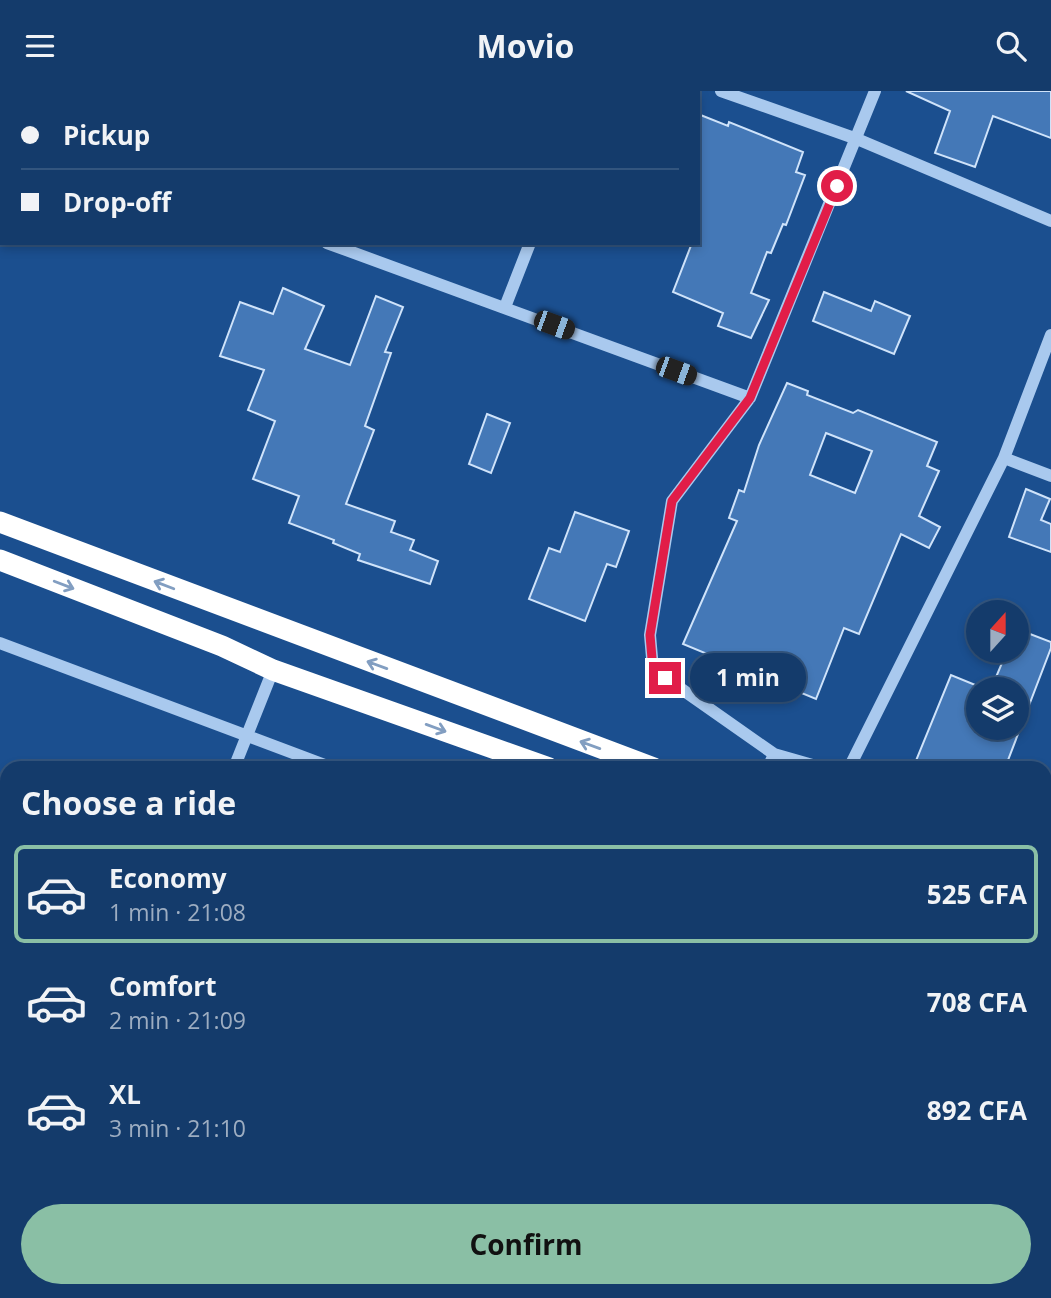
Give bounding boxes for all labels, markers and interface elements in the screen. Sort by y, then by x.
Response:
text: Movio [477,24,574,67]
icon: menu [21,27,59,65]
icon: search [992,27,1030,65]
text: Pickup [63,117,150,153]
route start [821,170,853,202]
text: Drop-off [63,184,171,220]
car [531,308,578,342]
car [653,354,700,388]
one-way arrow [154,578,176,590]
one-way arrow [52,580,74,592]
north arrow [966,600,1029,663]
map controls [966,600,1029,740]
callout: 1 min [690,653,805,703]
one-way arrow [367,658,389,670]
text: 1 min [716,661,780,693]
route end [649,662,681,694]
button: layers [966,677,1029,740]
one-way arrow [424,723,446,735]
one-way arrow [580,737,602,750]
text: Choose a ride [21,781,236,824]
text: Economy [109,860,227,896]
icon: car [25,863,88,926]
text: 525 CFA [927,876,1027,912]
text: 1 min · 21:08 [109,896,246,928]
text: Comfort [109,968,216,1004]
icon: car [25,971,88,1034]
text: 708 CFA [927,984,1027,1020]
text: 2 min · 21:09 [109,1004,246,1036]
text: XL [109,1076,141,1112]
icon: car [25,1079,88,1142]
text: 892 CFA [927,1092,1027,1128]
text: 3 min · 21:10 [109,1112,246,1144]
button: Confirm [21,1204,1031,1284]

